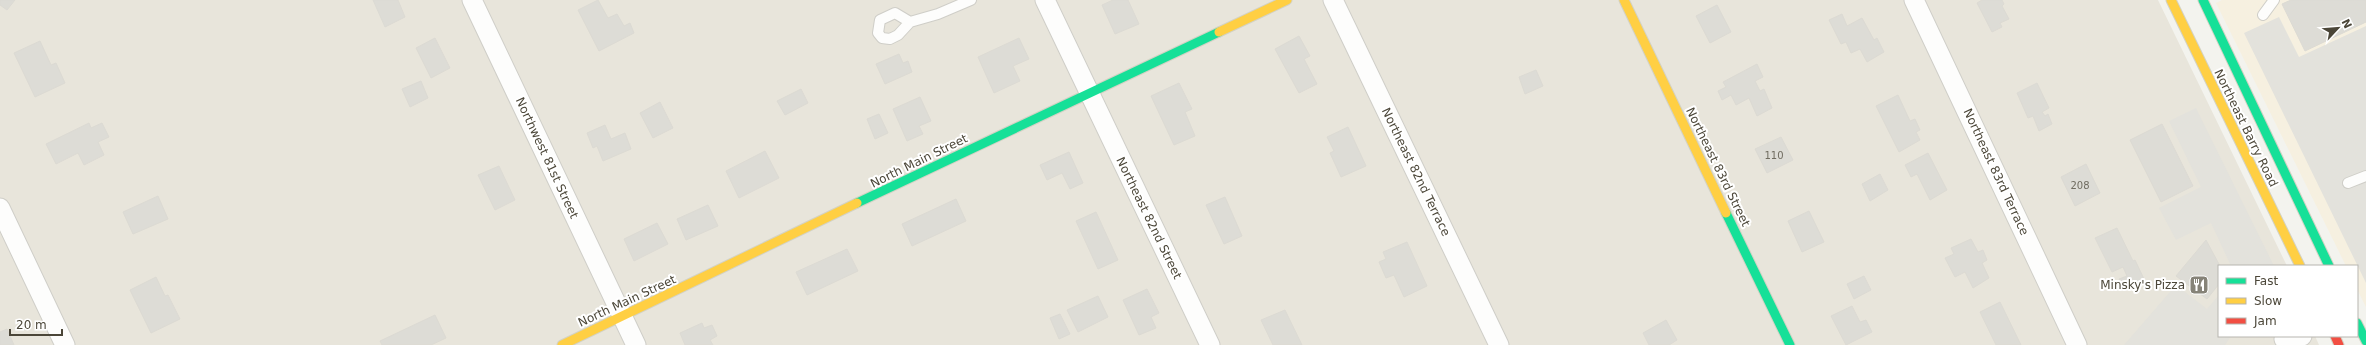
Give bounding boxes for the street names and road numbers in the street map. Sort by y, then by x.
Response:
street label: Northeast Barry Road [2211,67,2281,189]
street label: Northwest 81st Street [513,95,581,221]
street label: Northeast 83rd Street [1683,105,1753,229]
street label: Northeast 82nd Terrace [1379,106,1453,238]
street label: Northeast 83rd Terrace [1960,106,2032,238]
street label: North Main Street [868,131,970,191]
street label: Northeast 82nd Street [1113,155,1185,281]
street label: North Main Street [576,272,678,330]

